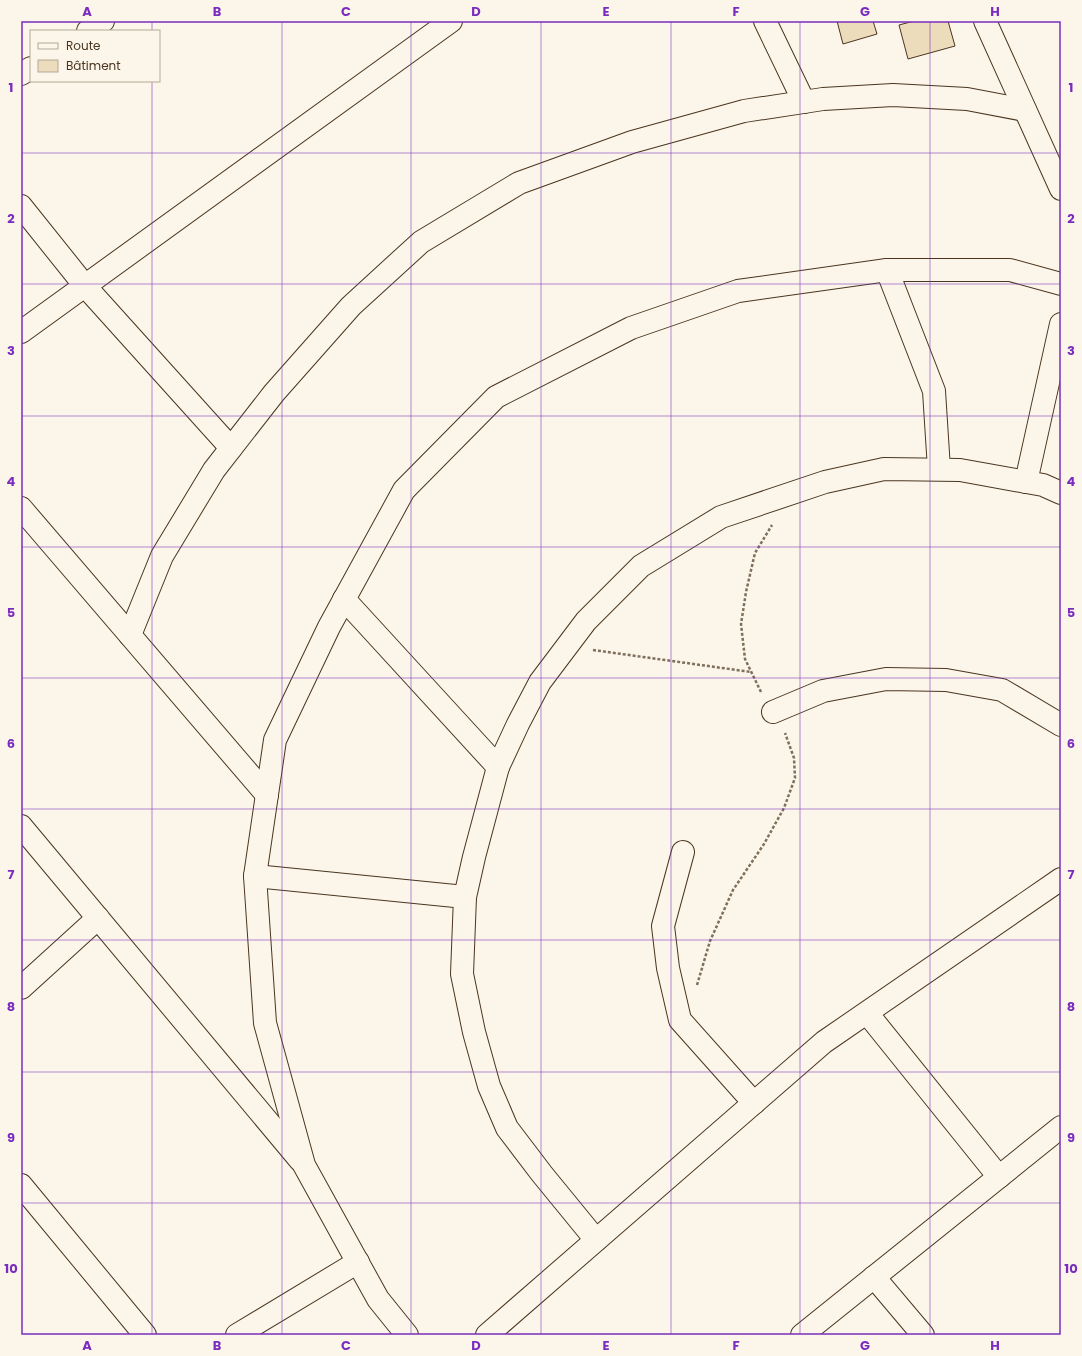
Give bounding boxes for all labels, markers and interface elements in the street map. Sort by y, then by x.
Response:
text: A [82,2,92,21]
text: B [213,2,222,21]
text: C [341,2,351,21]
text: D [471,2,481,21]
text: E [602,2,610,21]
text: F [732,2,740,21]
text: G [860,2,870,21]
text: H [990,2,1000,21]
legend [30,30,160,82]
text: Route [66,37,100,54]
text: Bâtiment [66,57,121,74]
text: 1 [9,78,13,97]
text: 1 [1069,78,1073,97]
text: 2 [7,209,15,228]
text: 2 [1067,209,1075,228]
text: 3 [7,341,15,360]
text: 3 [1067,341,1075,360]
text: 4 [7,472,16,491]
text: 4 [1067,472,1076,491]
text: 5 [7,603,15,622]
text: 5 [1067,603,1075,622]
text: 6 [7,734,15,753]
text: 6 [1067,734,1075,753]
text: 7 [8,865,15,884]
text: 7 [1068,865,1075,884]
text: 8 [7,997,15,1016]
text: 8 [1067,997,1075,1016]
text: 9 [7,1128,15,1147]
text: 9 [1067,1128,1075,1147]
text: 10 [4,1259,18,1278]
text: 10 [1064,1259,1078,1278]
text: A [82,1336,92,1355]
text: B [213,1336,222,1355]
text: C [341,1336,351,1355]
text: D [471,1336,481,1355]
text: E [602,1336,610,1355]
text: F [732,1336,740,1355]
text: G [860,1336,870,1355]
text: H [990,1336,1000,1355]

